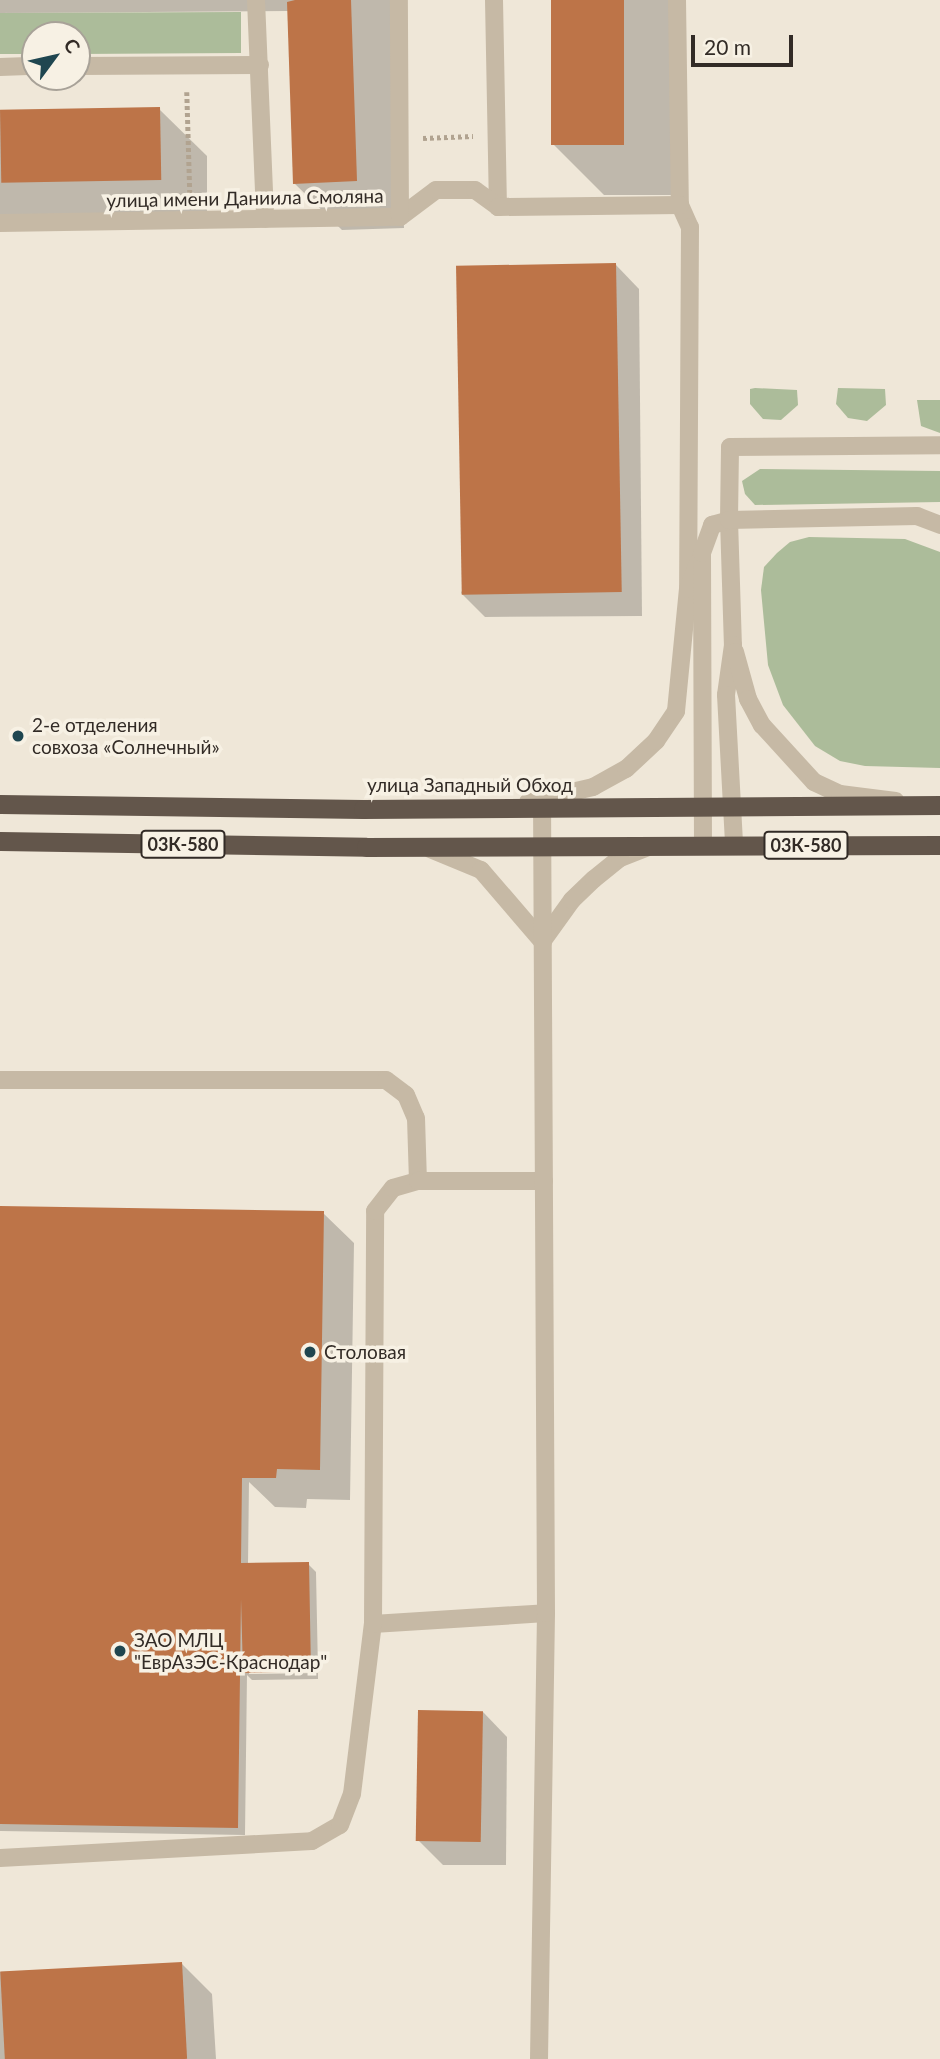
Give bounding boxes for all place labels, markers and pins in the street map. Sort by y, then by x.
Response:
place label: 2-е отделения совхоза «Солнечный» [32,714,220,758]
marker: 2-е отделения совхоза «Солнечный» [10,728,26,744]
place label: Столовая [324,1341,406,1363]
marker: Столовая [302,1344,318,1360]
place label: ЗАО МЛЦ "ЕврАзЭС-Краснодар" [134,1629,327,1673]
marker: ЗАО МЛЦ "ЕврАзЭС-Краснодар" [112,1643,128,1659]

